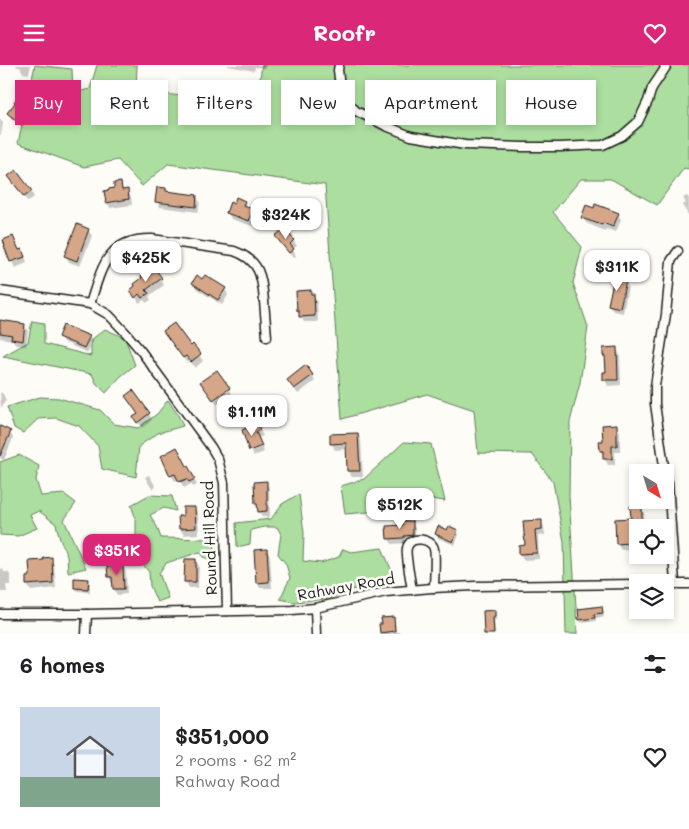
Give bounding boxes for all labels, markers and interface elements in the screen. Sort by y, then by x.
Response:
text: Roofr [313,18,376,47]
icon: menu [20,19,48,47]
icon: heart [641,19,669,47]
chip: Buy [15,80,81,125]
chip: Rent [91,80,168,125]
chip: Filters [178,80,271,125]
chip: New [281,80,355,125]
chip: Apartment [365,80,496,125]
chip: House [506,80,596,125]
pin: $324K [251,197,321,240]
text: $324K [261,203,311,224]
pin: $425K [111,241,181,283]
text: $425K [122,246,170,267]
pin: $311K [582,249,652,292]
text: $311K [595,255,639,276]
pin: $1.11M [211,395,293,437]
text: $1.11M [227,400,277,421]
north arrow [629,464,674,509]
map controls [629,464,674,619]
street label: Round Hill Road [197,481,221,596]
pin: $512K [365,487,435,530]
text: $512K [377,493,423,514]
button: locate [629,519,674,564]
pin: $351K [82,533,152,576]
text: $351K [94,539,140,560]
street label: Rahway Road [296,568,396,604]
button: layers [629,574,674,619]
icon: filters [641,650,669,678]
text: 6 homes [20,651,105,678]
text: $351,000 [175,722,269,749]
icon: home [60,727,120,787]
icon: heart [641,743,669,771]
text: 2 rooms · 62 m² [175,749,296,770]
text: Rahway Road [175,770,280,791]

